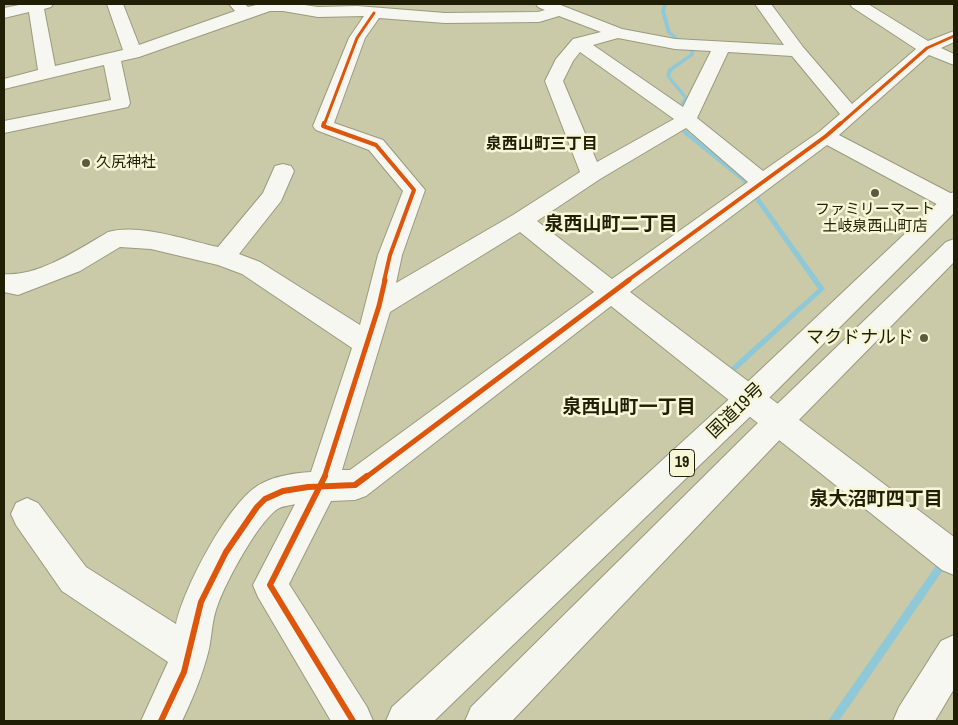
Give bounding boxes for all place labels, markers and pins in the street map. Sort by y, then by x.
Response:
place label: 久尻神社 [96,154,156,172]
marker: 久尻神社 [80,157,92,169]
marker: ファミリーマート 土岐泉西山町店 [869,187,881,199]
place label: ファミリーマート 土岐泉西山町店 [815,201,935,236]
place label: マクドナルド [806,327,914,349]
marker: マクドナルド [918,332,930,344]

